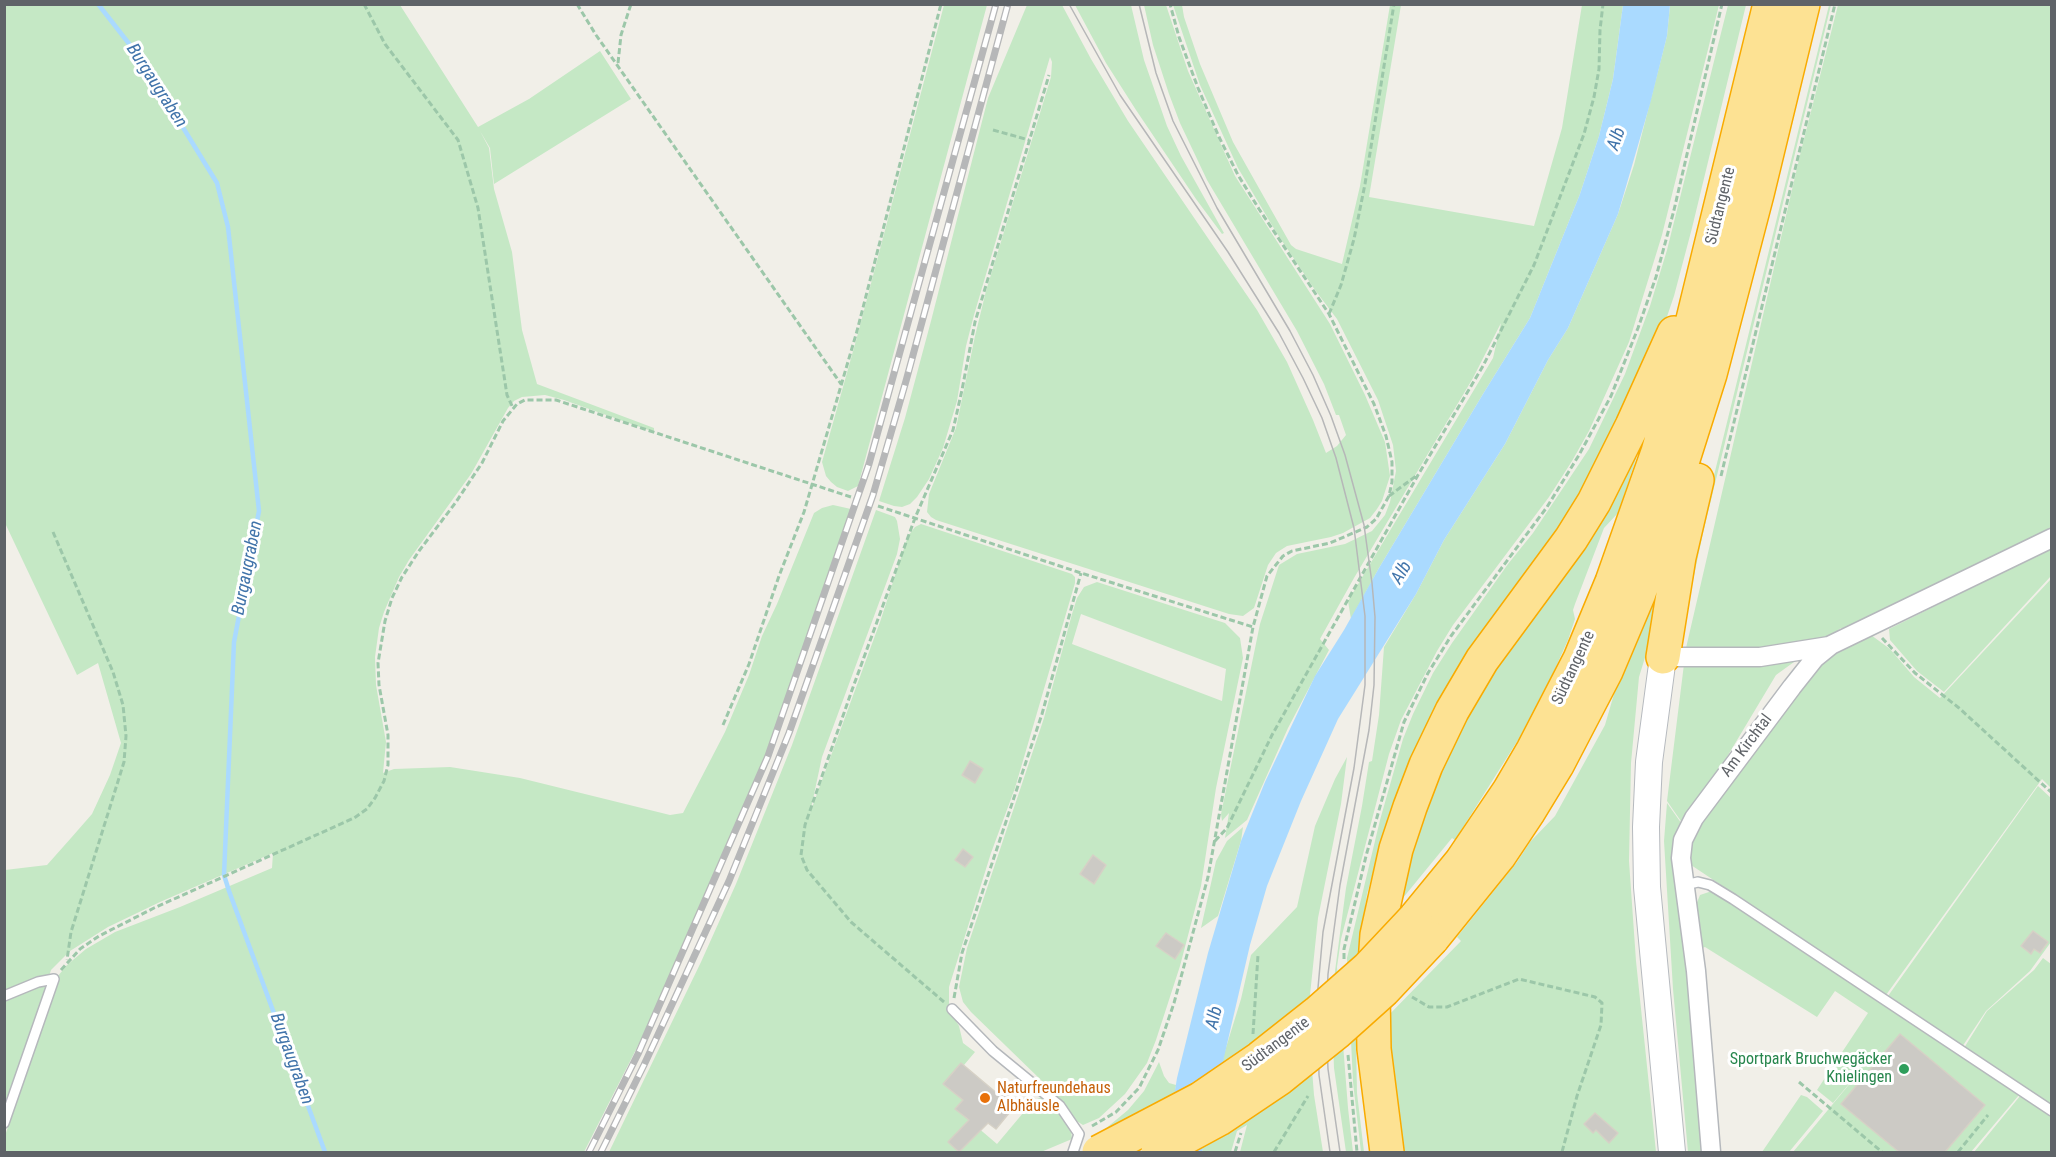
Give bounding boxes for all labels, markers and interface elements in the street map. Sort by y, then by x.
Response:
water label: Burgaugraben [121,40,191,132]
water label: Alb [1603,125,1631,153]
street label: Südtangente [1702,165,1740,247]
water label: Burgaugraben [228,519,268,617]
water label: Alb [1387,558,1417,588]
street label: Südtangente [1549,628,1599,708]
street label: Am Kirchtal [1717,711,1777,781]
water label: Alb [1202,1005,1228,1031]
water label: Burgaugraben [264,1010,318,1108]
street label: Südtangente [1238,1013,1314,1077]
place label: Sportpark Bruchwegäcker Knielingen [1730,1050,1892,1088]
marker: Sportpark Bruchwegäcker Knielingen [1897,1062,1911,1076]
place label: Naturfreundehaus Albhäusle [997,1079,1111,1117]
marker: Naturfreundehaus Albhäusle [978,1091,992,1105]

